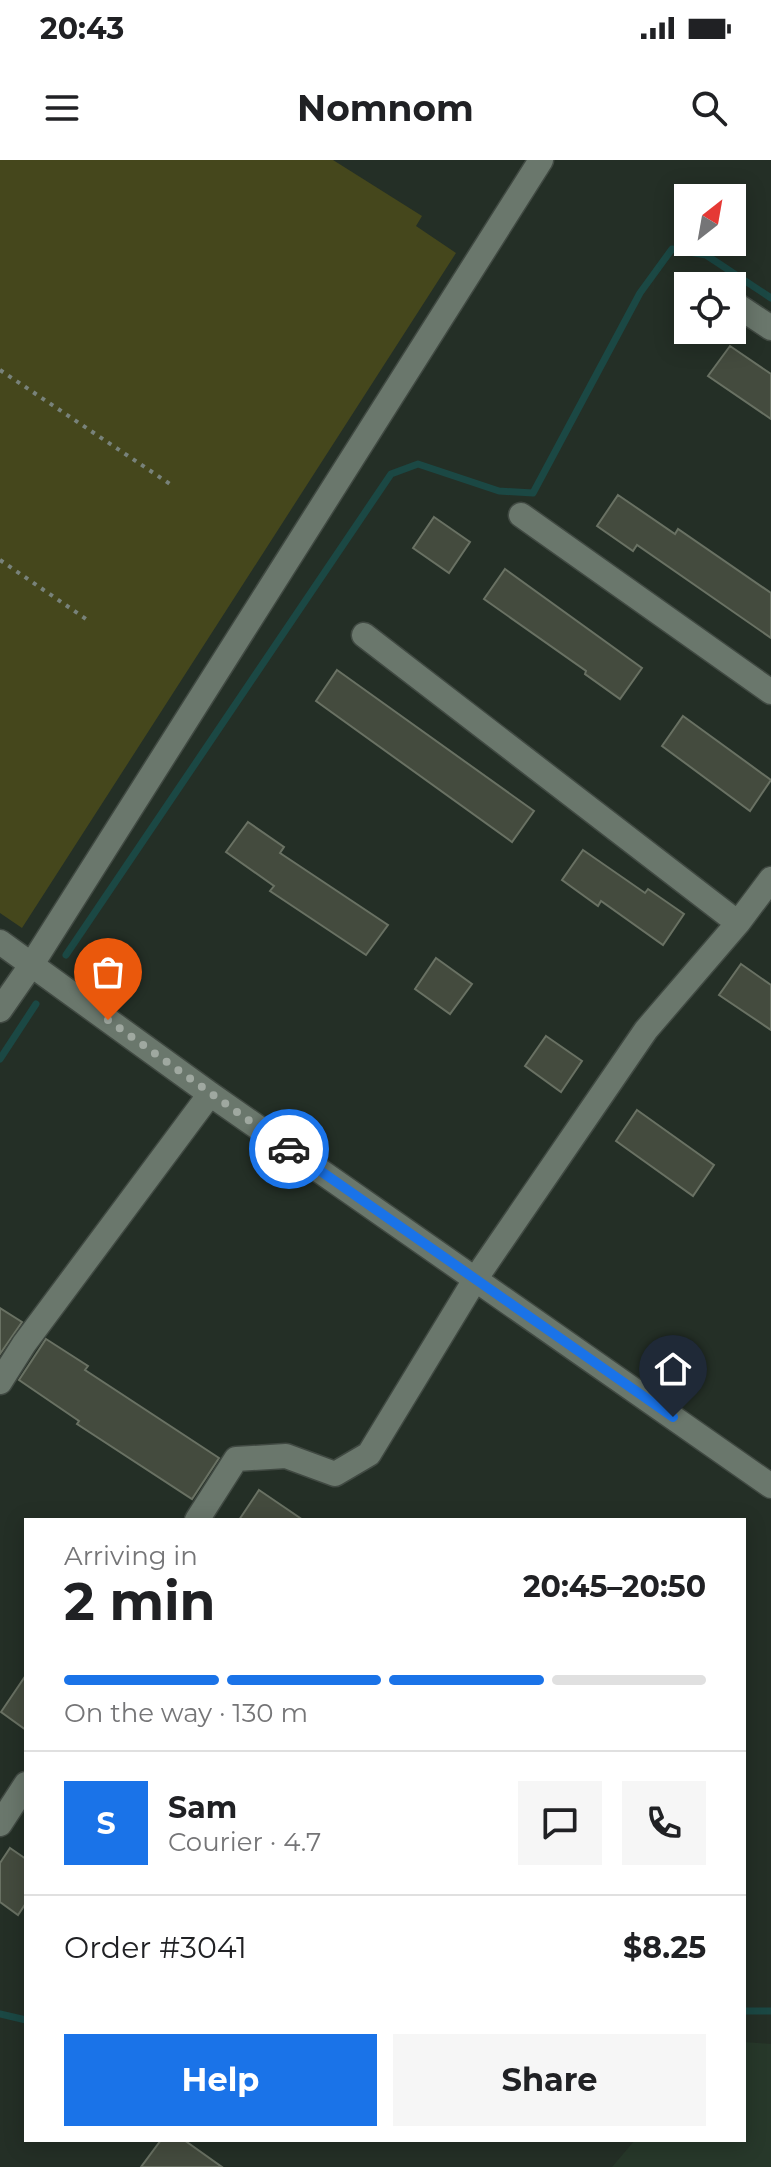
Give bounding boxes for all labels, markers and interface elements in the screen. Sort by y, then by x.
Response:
text: 20:43 [40,10,124,47]
icon: menu [40,86,84,130]
text: Nomnom [297,86,474,130]
icon: search [687,86,731,130]
north arrow [674,184,746,256]
map controls [674,184,746,344]
button: locate [674,272,746,344]
pin [74,938,142,1020]
icon: bag [86,950,130,994]
courier [249,1109,329,1189]
icon: car [267,1127,311,1171]
pin [639,1335,707,1417]
icon: home [651,1347,695,1391]
text: Arriving in [64,1540,198,1572]
text: 20:45–20:50 [523,1568,706,1605]
text: 2 min [64,1570,216,1633]
text: On the way · 130 m [64,1697,308,1729]
button: chat [518,1781,602,1865]
button: phone [622,1781,706,1865]
text: Sam [168,1789,237,1826]
text: S [96,1805,116,1842]
text: Courier · 4.7 [168,1826,321,1858]
text: Order #3041 [64,1929,247,1966]
text: $8.25 [623,1929,706,1966]
button: Help [64,2034,377,2126]
button: Share [393,2034,706,2126]

